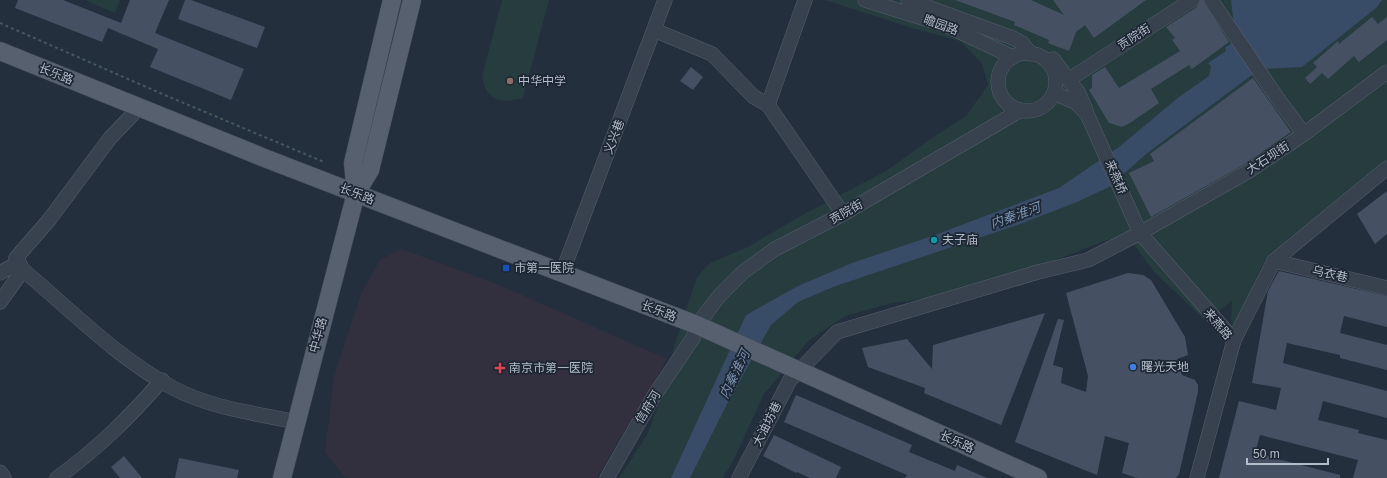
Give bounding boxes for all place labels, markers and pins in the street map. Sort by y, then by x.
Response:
place label: 中华中学 [518,74,566,88]
marker: 中华中学 [505,76,515,86]
place label: 夫子庙 [942,233,978,247]
marker: 夫子庙 [929,235,939,245]
place label: 市第一医院 [514,261,574,275]
marker: 市第一医院 [501,263,511,273]
place label: 曙光天地 [1141,360,1189,374]
place label: 南京市第一医院 [509,361,593,375]
marker: 南京市第一医院 [494,362,506,374]
marker: 曙光天地 [1128,362,1138,372]

